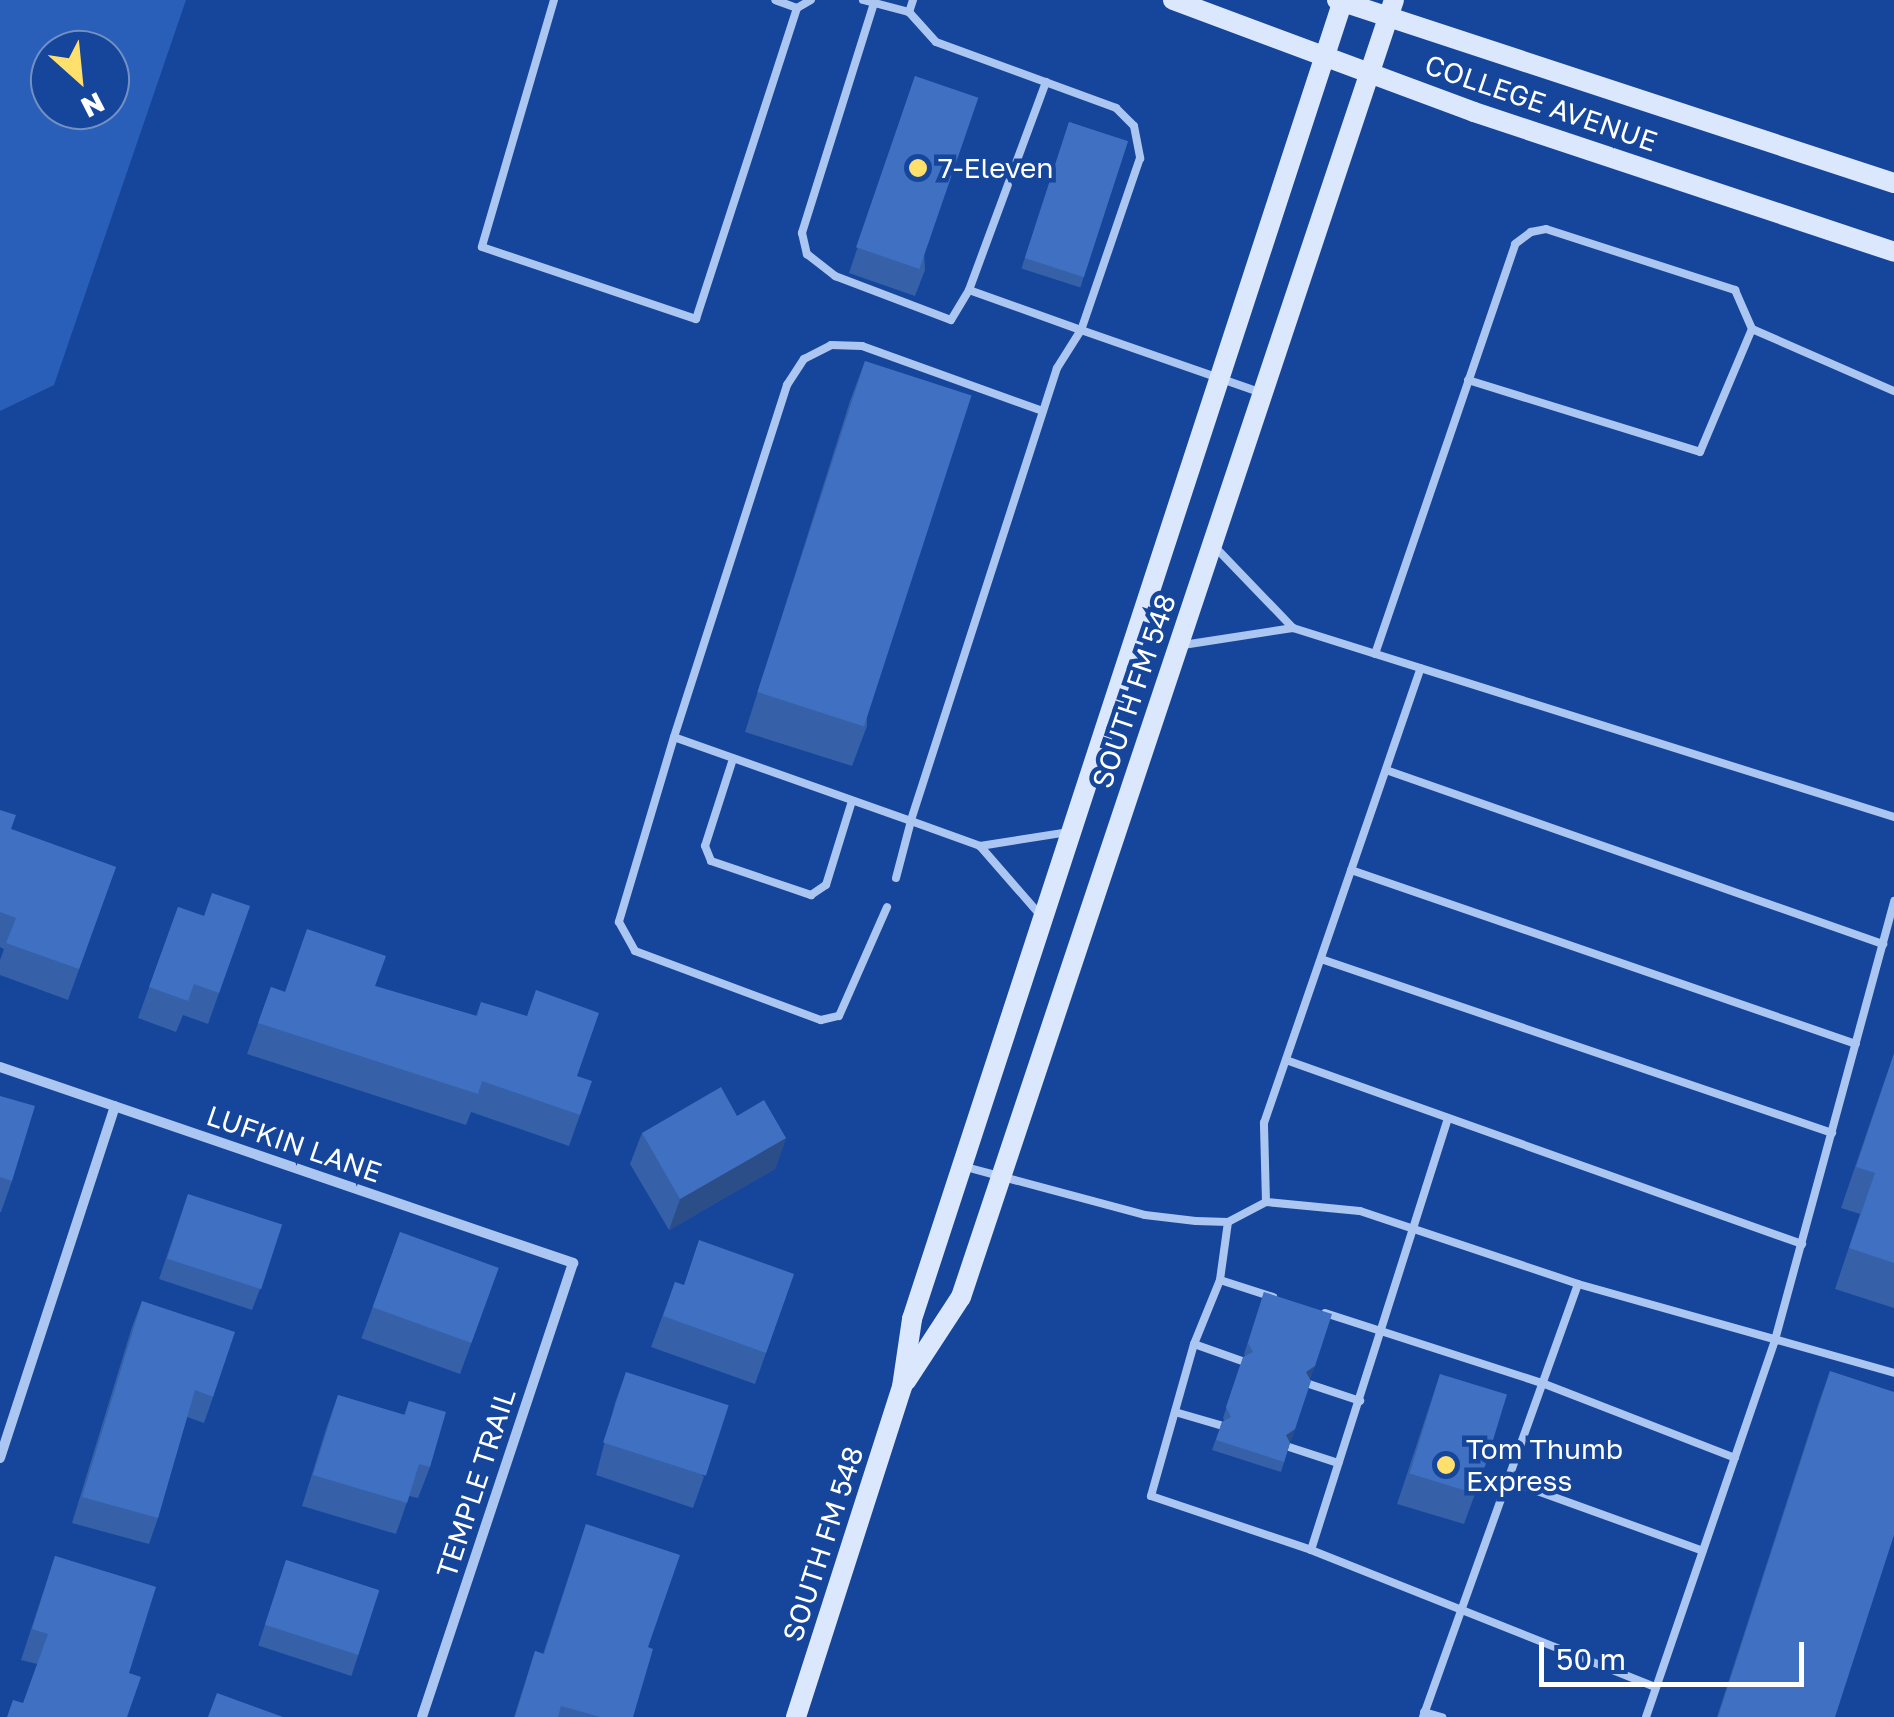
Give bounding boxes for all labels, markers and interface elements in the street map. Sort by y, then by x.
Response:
north arrow [30,30,130,130]
street label: COLLEGE AVENUE [1420,48,1662,158]
text: N [76,86,110,125]
place label: 7-Eleven [938,151,1053,185]
marker: 7-Eleven [907,157,929,179]
street label: SOUTH FM 548 [1085,590,1183,792]
street label: LUFKIN LANE [202,1098,386,1190]
street label: TEMPLE TRAIL [430,1384,522,1582]
place label: Tom Thumb Express [1466,1432,1623,1498]
street label: SOUTH FM 548 [776,1442,870,1646]
marker: Tom Thumb Express [1435,1454,1457,1476]
scale bar [1544,1622,1809,1684]
text: 50 m [1556,1641,1626,1677]

